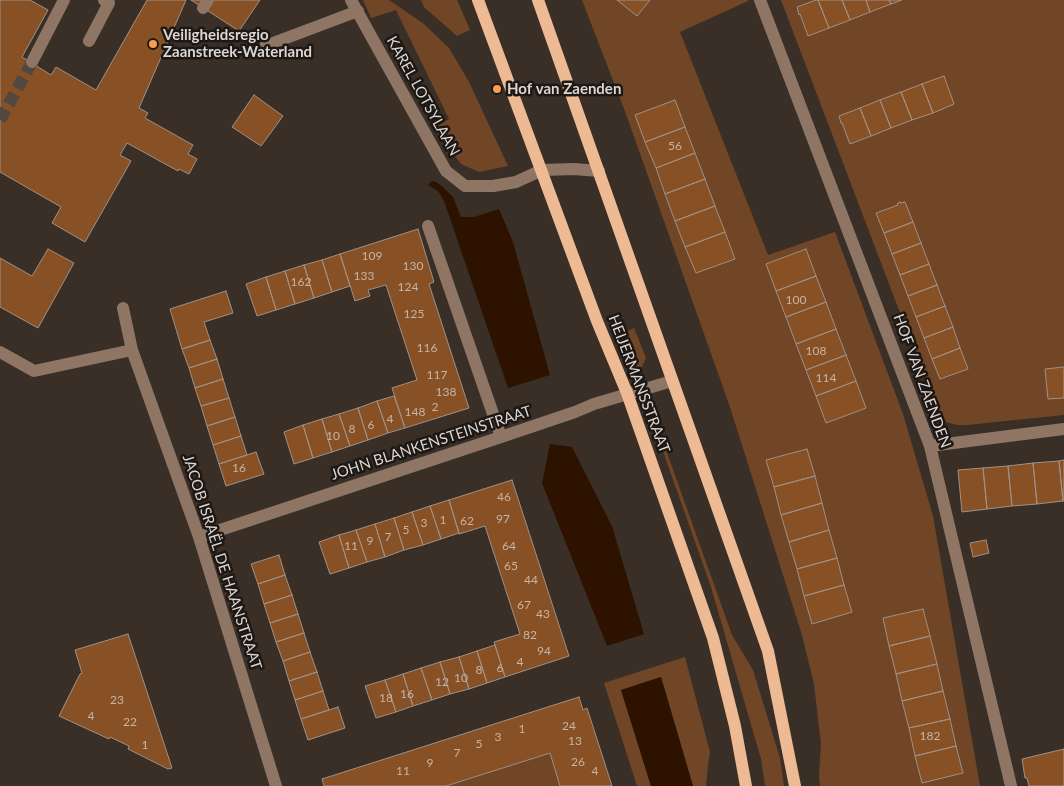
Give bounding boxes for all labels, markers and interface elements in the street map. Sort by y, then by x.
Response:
place label: Veiligheidsregio Zaanstreek-Waterland [163,26,312,61]
street label: KAREL LOTSYLAAN [383,33,463,159]
marker: Veiligheidsregio Zaanstreek-Waterland [147,38,159,50]
place label: Hof van Zaenden [507,80,621,98]
marker: Hof van Zaenden [491,83,503,95]
house number: 56 [668,139,682,153]
house number: 109 [362,249,382,263]
house number: 130 [403,259,423,273]
house number: 133 [354,269,374,283]
house number: 162 [291,275,311,289]
house number: 124 [398,280,418,294]
house number: 100 [786,293,806,307]
house number: 125 [404,307,424,321]
street label: HOF VAN ZAENDEN [889,311,955,451]
street label: HEIJERMANSSTRAAT [604,312,674,456]
house number: 116 [417,341,437,355]
house number: 108 [806,344,826,358]
house number: 117 [427,368,447,382]
house number: 114 [816,371,836,385]
house number: 138 [436,385,456,399]
house number: 2 [432,400,438,414]
street label: JOHN BLANKENSTEINSTRAAT [328,402,534,484]
house number: 148 [405,405,425,419]
house number: 4 [387,412,393,426]
house number: 6 [368,418,374,432]
house number: 8 [349,422,355,436]
house number: 10 [326,429,340,443]
street label: JACOB ISRAËL DE HAANSTRAAT [179,452,265,672]
house number: 16 [232,461,246,475]
house number: 46 [497,490,511,504]
house number: 97 [496,512,510,526]
house number: 1 [440,513,446,527]
house number: 62 [460,514,474,528]
house number: 3 [421,516,427,530]
house number: 5 [403,523,409,537]
house number: 7 [385,530,391,544]
house number: 9 [367,534,373,548]
house number: 11 [344,539,358,553]
house number: 64 [502,539,516,553]
house number: 65 [504,559,518,573]
house number: 44 [524,573,538,587]
house number: 67 [517,598,531,612]
house number: 43 [536,607,550,621]
house number: 82 [523,628,537,642]
house number: 94 [537,644,551,658]
house number: 4 [517,655,523,669]
house number: 6 [497,661,503,675]
house number: 8 [476,663,482,677]
house number: 10 [454,671,468,685]
house number: 12 [435,675,449,689]
house number: 16 [400,687,414,701]
house number: 18 [379,691,393,705]
house number: 23 [110,693,124,707]
house number: 4 [88,709,94,723]
house number: 22 [123,715,137,729]
house number: 24 [562,719,576,733]
house number: 1 [519,722,525,736]
house number: 182 [920,729,940,743]
house number: 3 [495,730,501,744]
house number: 13 [568,734,582,748]
house number: 5 [476,737,482,751]
house number: 1 [142,738,148,752]
house number: 7 [454,746,460,760]
house number: 26 [571,755,585,769]
house number: 9 [427,756,433,770]
house number: 11 [396,764,410,778]
house number: 4 [592,764,598,778]

